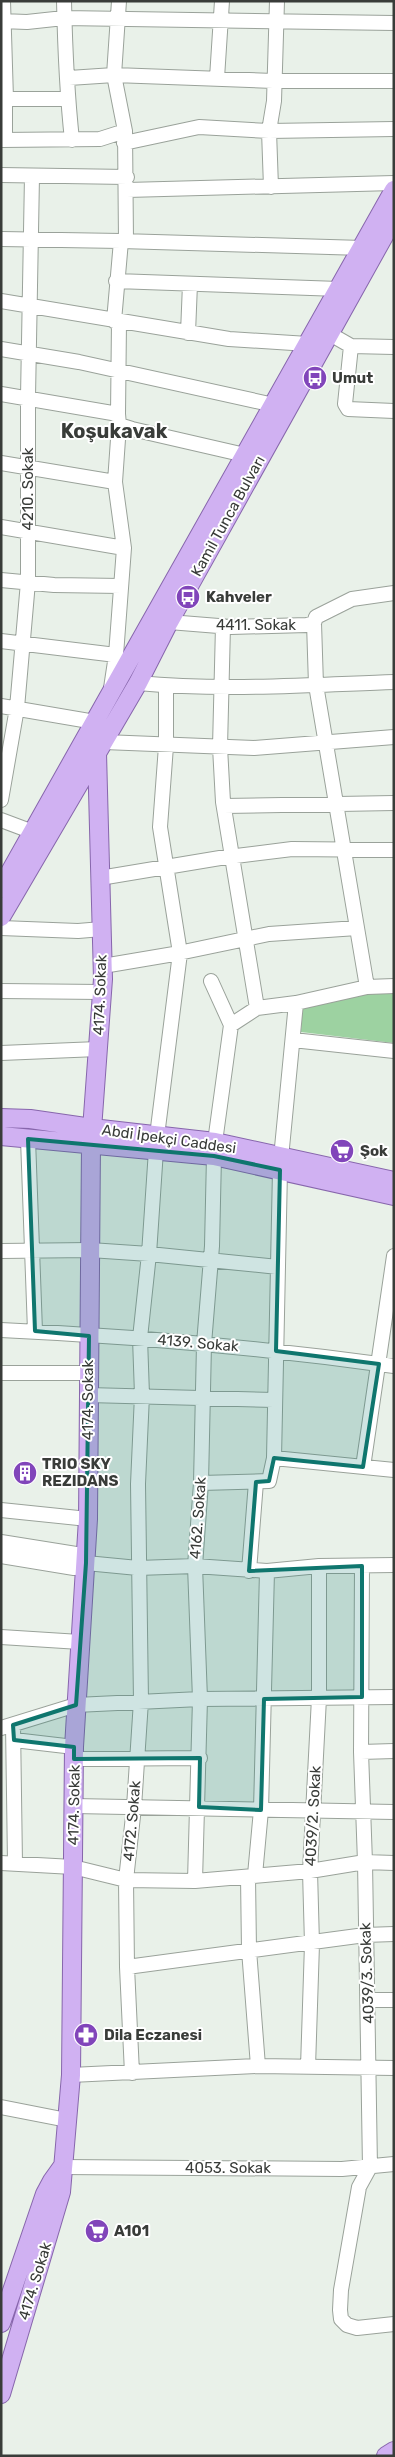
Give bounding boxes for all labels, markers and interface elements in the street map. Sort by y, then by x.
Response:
bus stop icon: Umut [302,365,328,391]
place label: Umut [332,369,373,387]
district label: Koşukavak [61,419,168,443]
street label: 4210. Sokak [19,447,37,530]
street label: Kamil Tunca Bulvarı [187,452,269,580]
bus stop icon: Kahveler [175,584,201,610]
place label: Kahveler [206,588,272,606]
street label: 4411. Sokak [216,616,296,634]
street label: 4174. Sokak [90,954,110,1036]
street label: Abdi İpekçi Caddesi [101,1121,237,1157]
supermarket icon: Şok [329,1138,355,1164]
place label: Şok [360,1142,388,1160]
street label: 4139. Sokak [157,1330,240,1356]
street label: 4174. Sokak [79,1359,97,1440]
place label: TRIO SKY REZIDANS [42,1455,119,1490]
building icon: TRIO SKY REZIDANS [12,1460,38,1486]
street label: 4162. Sokak [186,1476,210,1560]
street label: 4174. Sokak [64,1764,84,1846]
street label: 4039/2. Sokak [301,1765,325,1867]
street label: 4172. Sokak [120,1780,145,1862]
street label: 4039/3. Sokak [356,1922,378,2024]
pharmacy icon: Dila Eczanesi [73,2022,99,2048]
place label: Dila Eczanesi [104,2026,202,2044]
street label: 4053. Sokak [185,2159,271,2177]
supermarket icon: A101 [84,2218,110,2244]
place label: A101 [114,2222,149,2240]
street label: 4174. Sokak [15,2240,55,2322]

